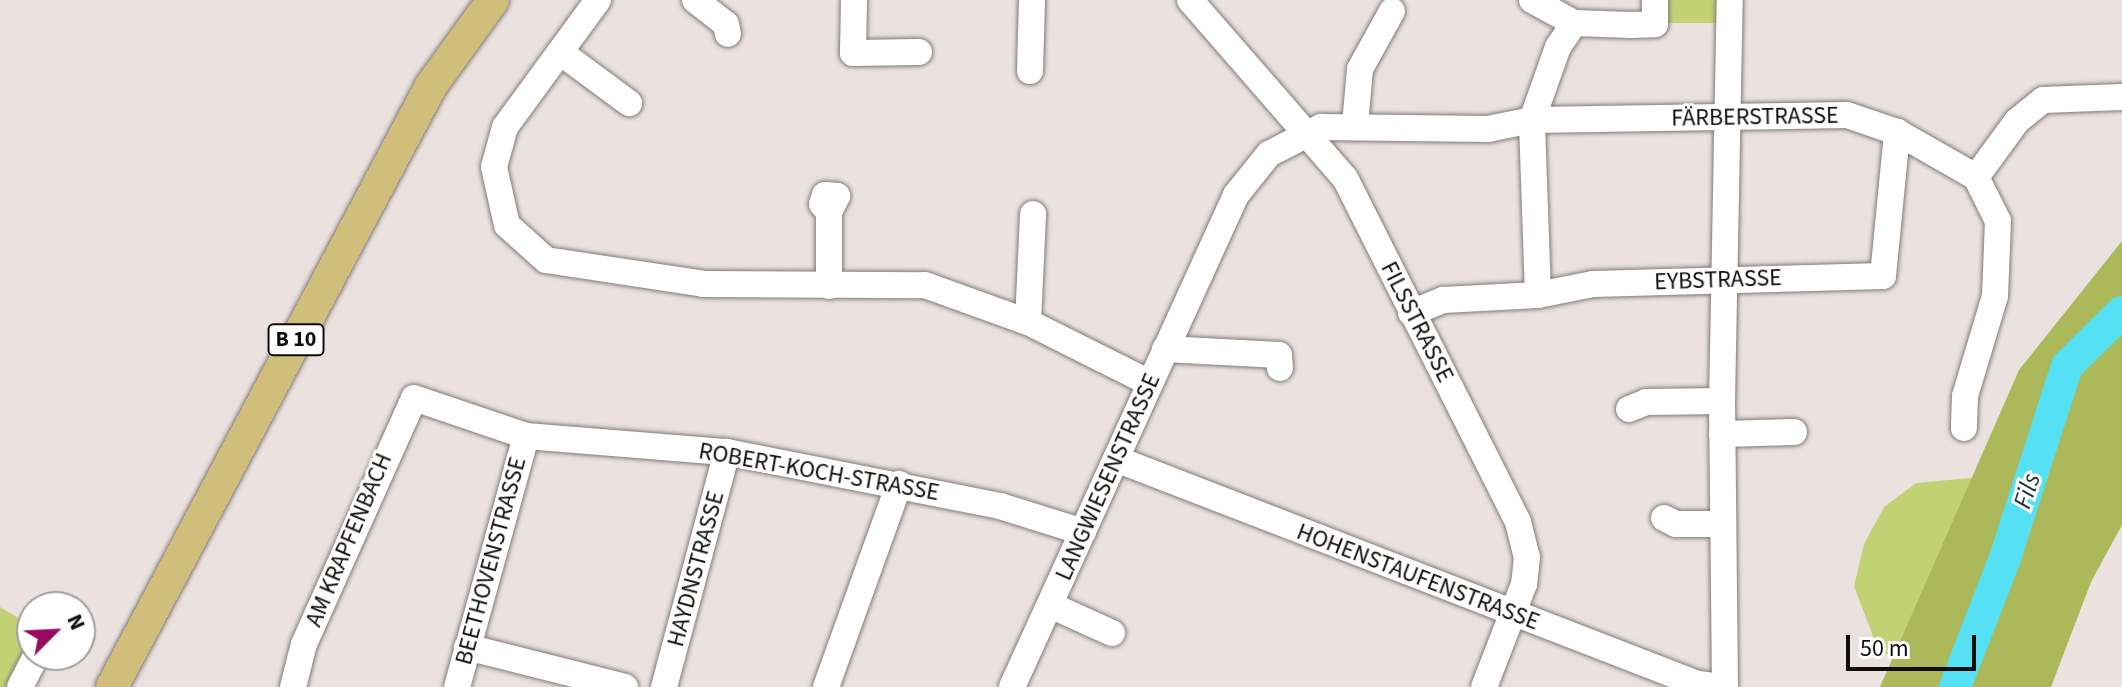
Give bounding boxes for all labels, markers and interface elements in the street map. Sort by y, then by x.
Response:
street label: FÄRBERSTRASSE [1671,101,1839,133]
street label: FILSSTRASSE [1374,257,1460,387]
street label: EYBSTRASSE [1654,263,1782,297]
road number: B 10 [266,322,326,358]
street label: LANGWIESENSTRASSE [1049,369,1167,585]
street label: ROBERT-KOCH-STRASSE [696,437,942,507]
street label: AM KRAPFENBACH [299,449,399,631]
street label: BEETHOVENSTRASSE [449,454,533,668]
water label: Fils [2007,469,2047,513]
street label: HAYDNSTRASSE [661,488,731,650]
street label: HOHENSTAUFENSTRASSE [1293,517,1543,637]
north arrow [16,591,96,671]
text: N [59,609,94,635]
scale bar [1850,619,1980,669]
text: 50 m [1860,631,1909,666]

